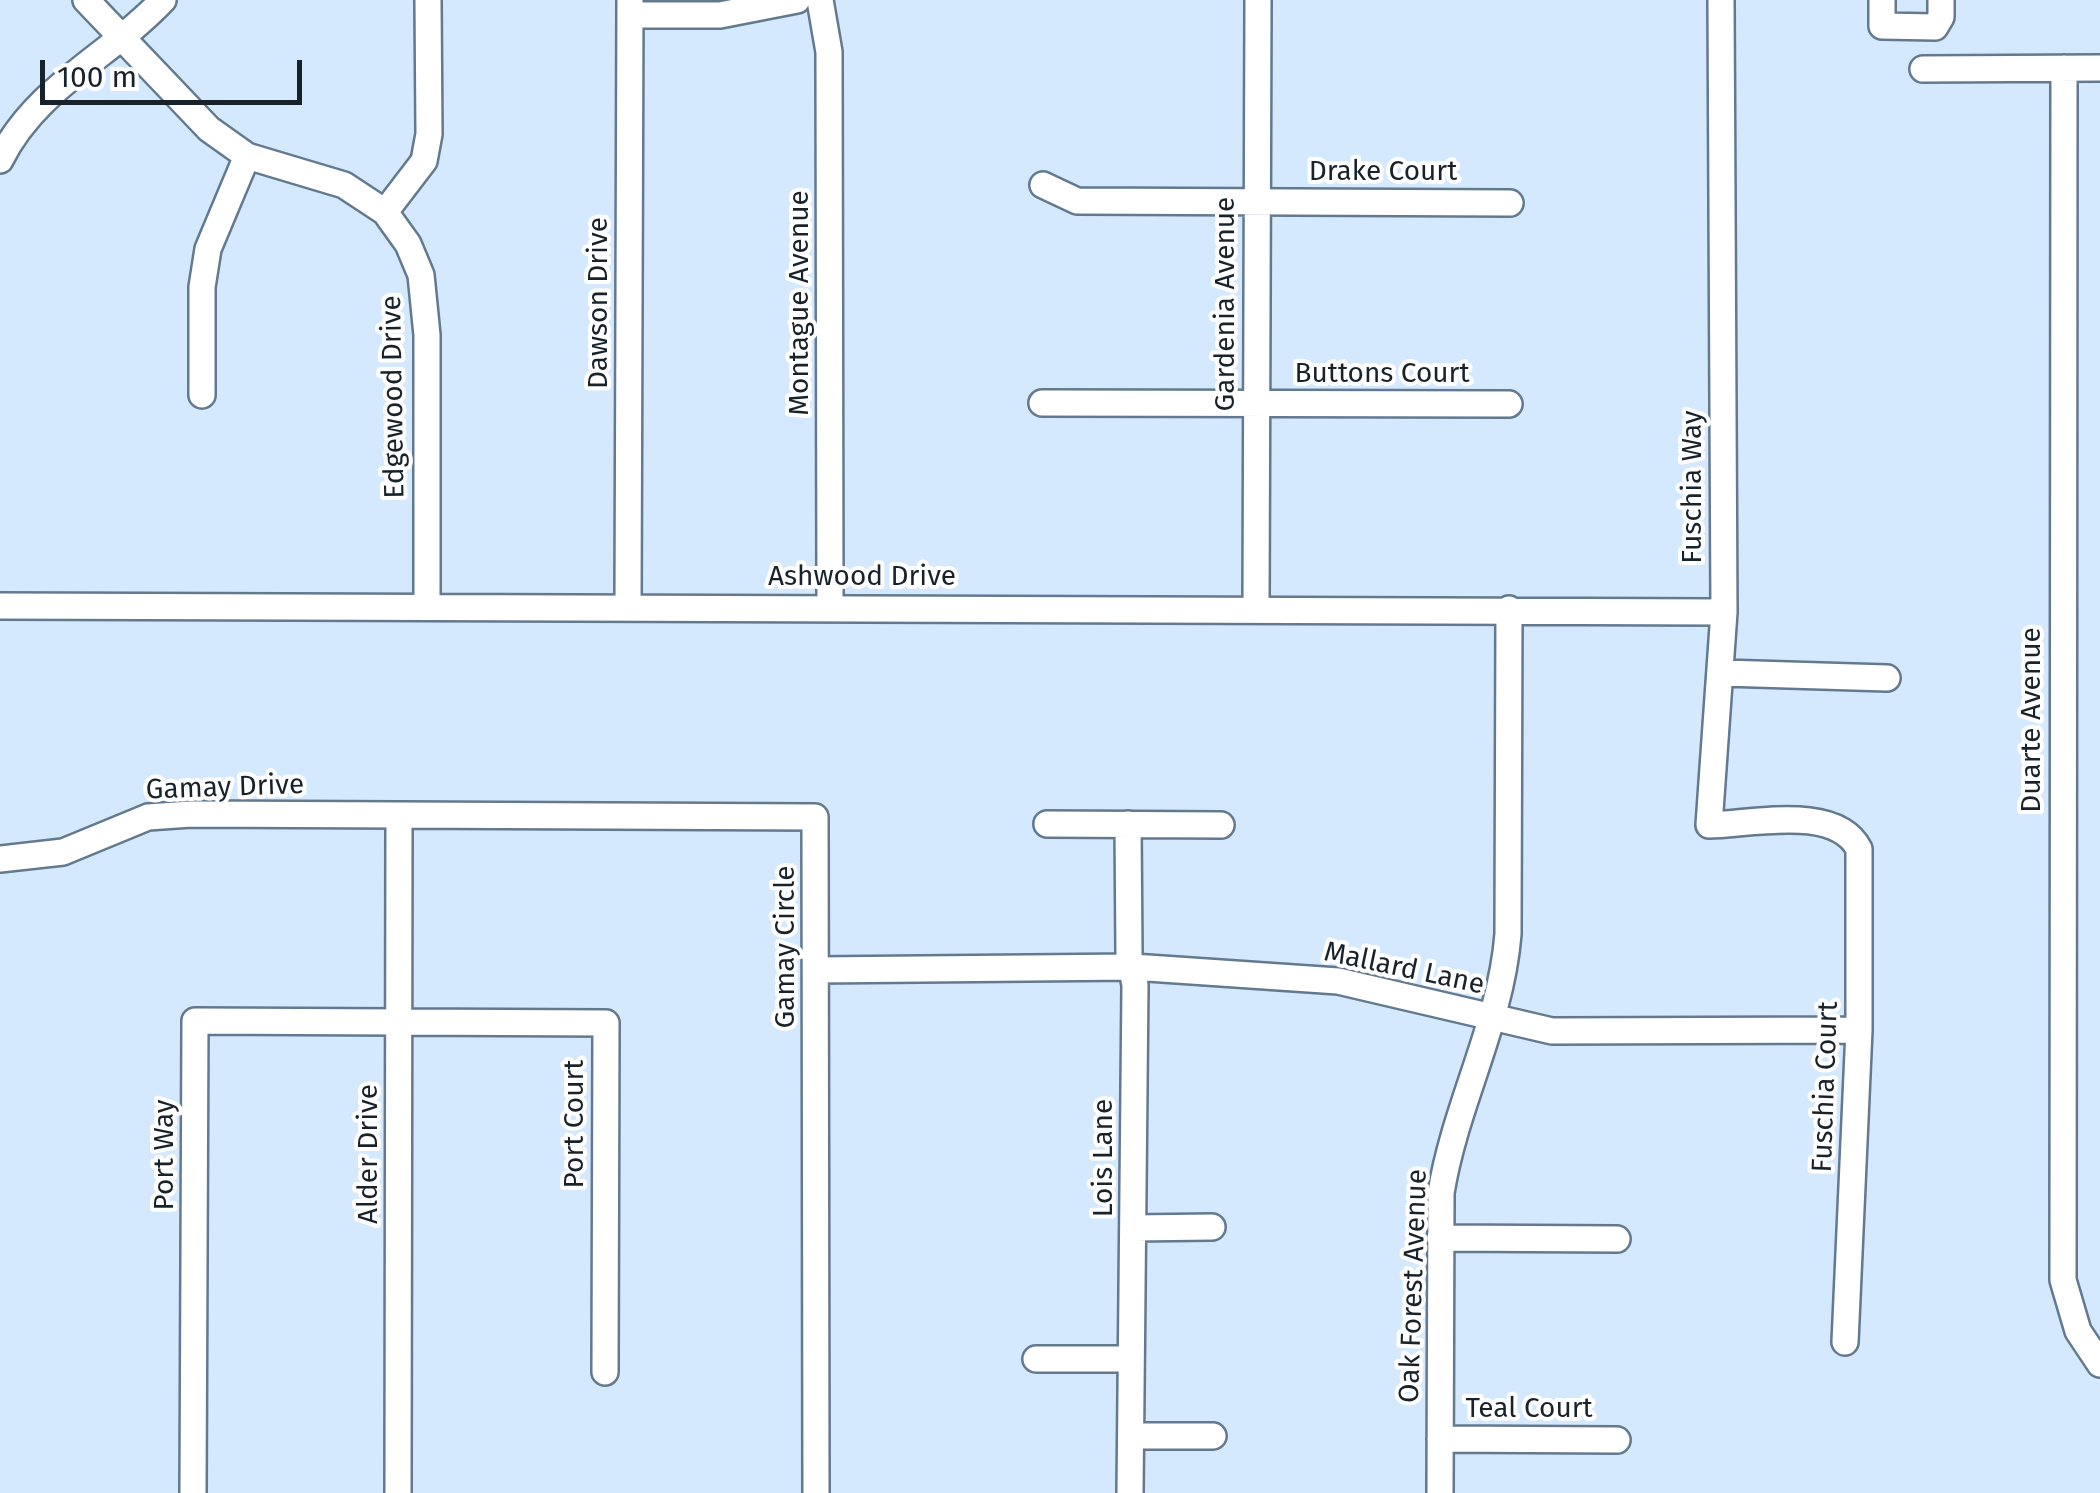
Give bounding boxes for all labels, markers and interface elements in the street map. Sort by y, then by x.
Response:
scale bar [45,40,308,102]
text: 100 m [57,59,137,95]
street label: Drake Court [1309,155,1457,189]
street label: Montague Avenue [783,190,817,416]
street label: Gardenia Avenue [1209,197,1243,411]
street label: Dawson Drive [582,217,616,389]
street label: Edgewood Drive [375,295,413,499]
street label: Buttons Court [1294,357,1470,391]
street label: Fuschia Way [1676,410,1710,564]
street label: Ashwood Drive [768,560,956,594]
street label: Duarte Avenue [2015,627,2049,813]
street label: Gamay Drive [145,768,305,808]
street label: Gamay Circle [769,865,803,1029]
street label: Mallard Lane [1321,936,1487,1002]
street label: Fuschia Court [1806,1001,1846,1173]
street label: Port Court [558,1060,592,1188]
street label: Alder Drive [352,1084,386,1224]
street label: Lois Lane [1087,1099,1121,1217]
street label: Port Way [148,1100,182,1210]
street label: Oak Forest Avenue [1393,1169,1435,1403]
street label: Teal Court [1465,1392,1593,1426]

